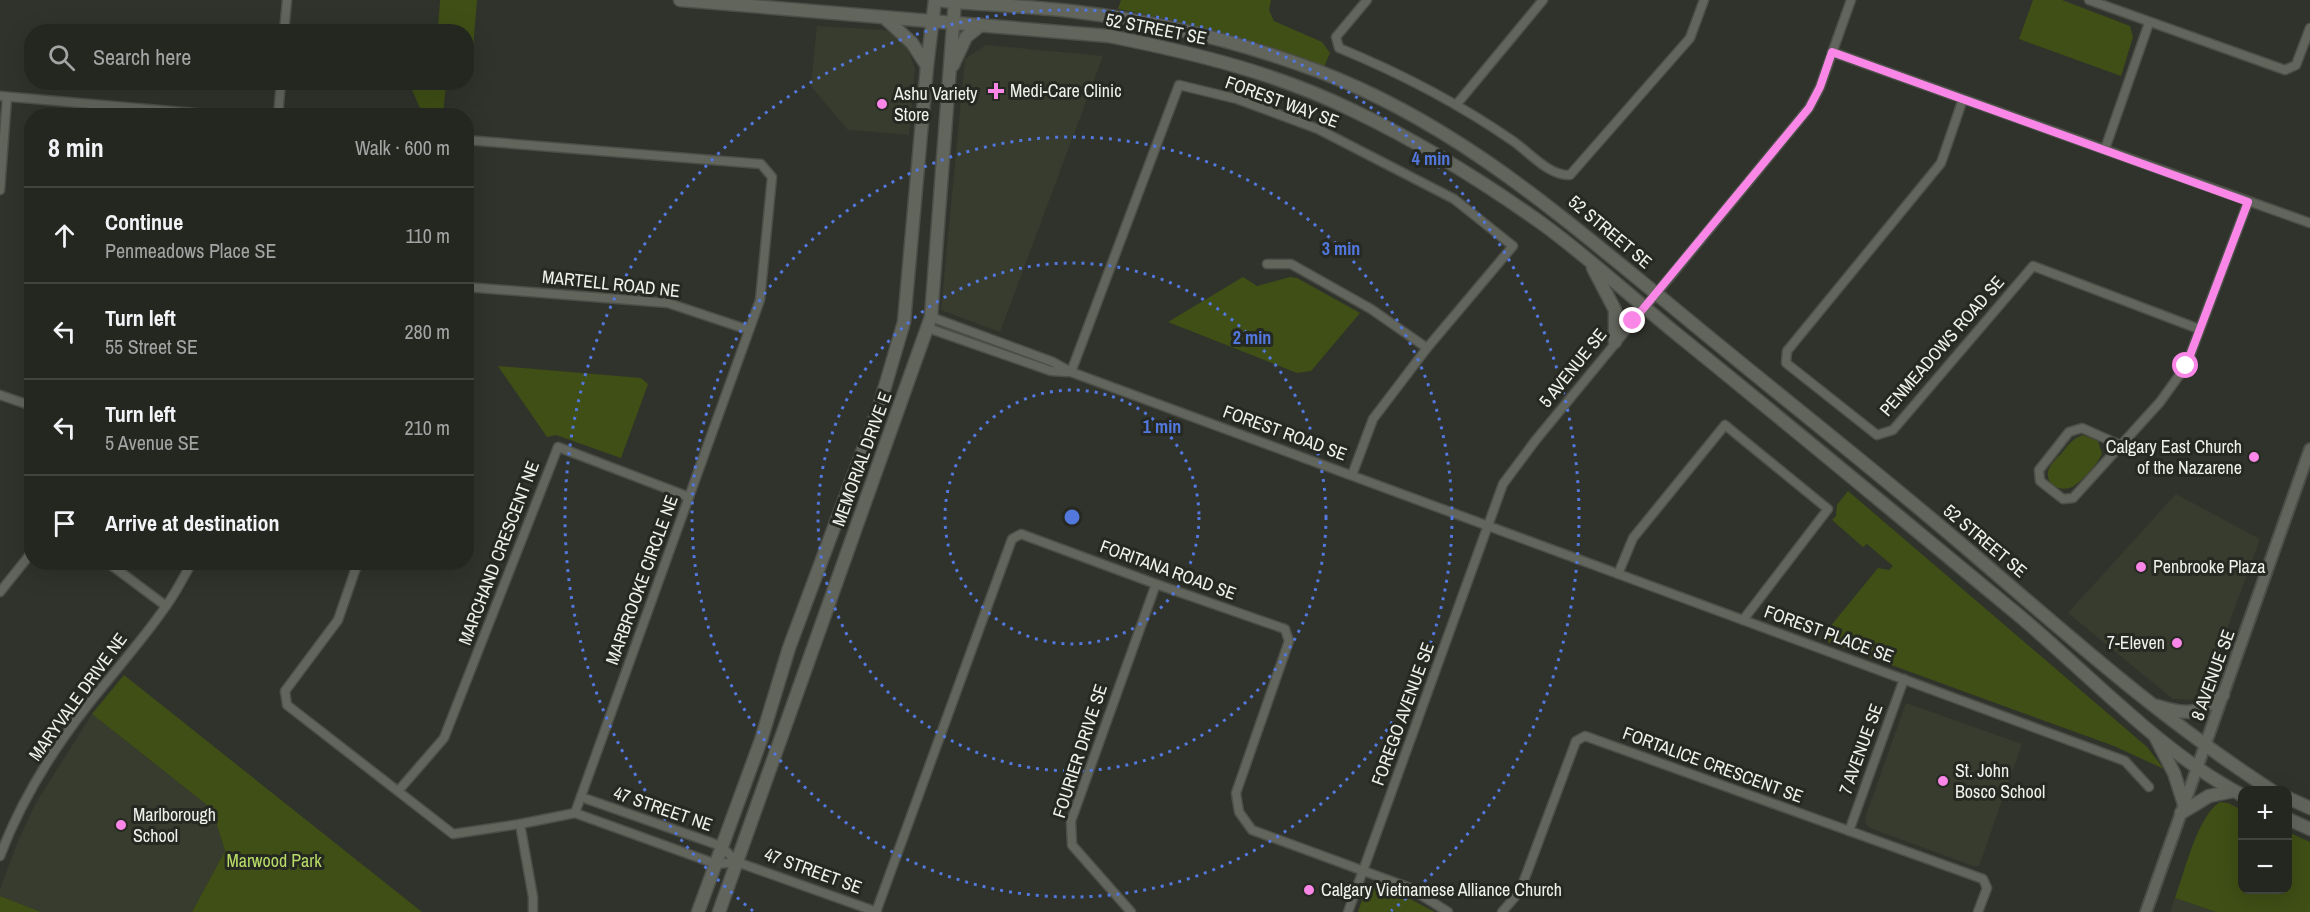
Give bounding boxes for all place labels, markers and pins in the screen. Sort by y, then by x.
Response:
place label: Medi-Care Clinic [1010,78,1122,103]
place label: Ashu Variety Store [893,81,978,127]
marker: Medi-Care Clinic [987,82,1005,100]
marker: Ashu Variety Store [875,97,889,111]
place label: Calgary East Church of the Nazarene [2106,434,2242,480]
marker: Calgary East Church of the Nazarene [2247,450,2261,464]
centre of rings [1062,507,1082,527]
place label: Penbrooke Plaza [2153,554,2265,579]
marker: Penbrooke Plaza [2134,560,2148,574]
place label: 7-Eleven [2107,630,2165,655]
marker: 7-Eleven [2170,636,2184,650]
place label: St. John Bosco School [1955,758,2045,804]
marker: St. John Bosco School [1936,774,1950,788]
place label: Marlborough School [133,802,216,848]
marker: Marlborough School [114,818,128,832]
place label: Calgary Vietnamese Alliance Church [1321,877,1562,902]
marker: Calgary Vietnamese Alliance Church [1302,883,1316,897]

